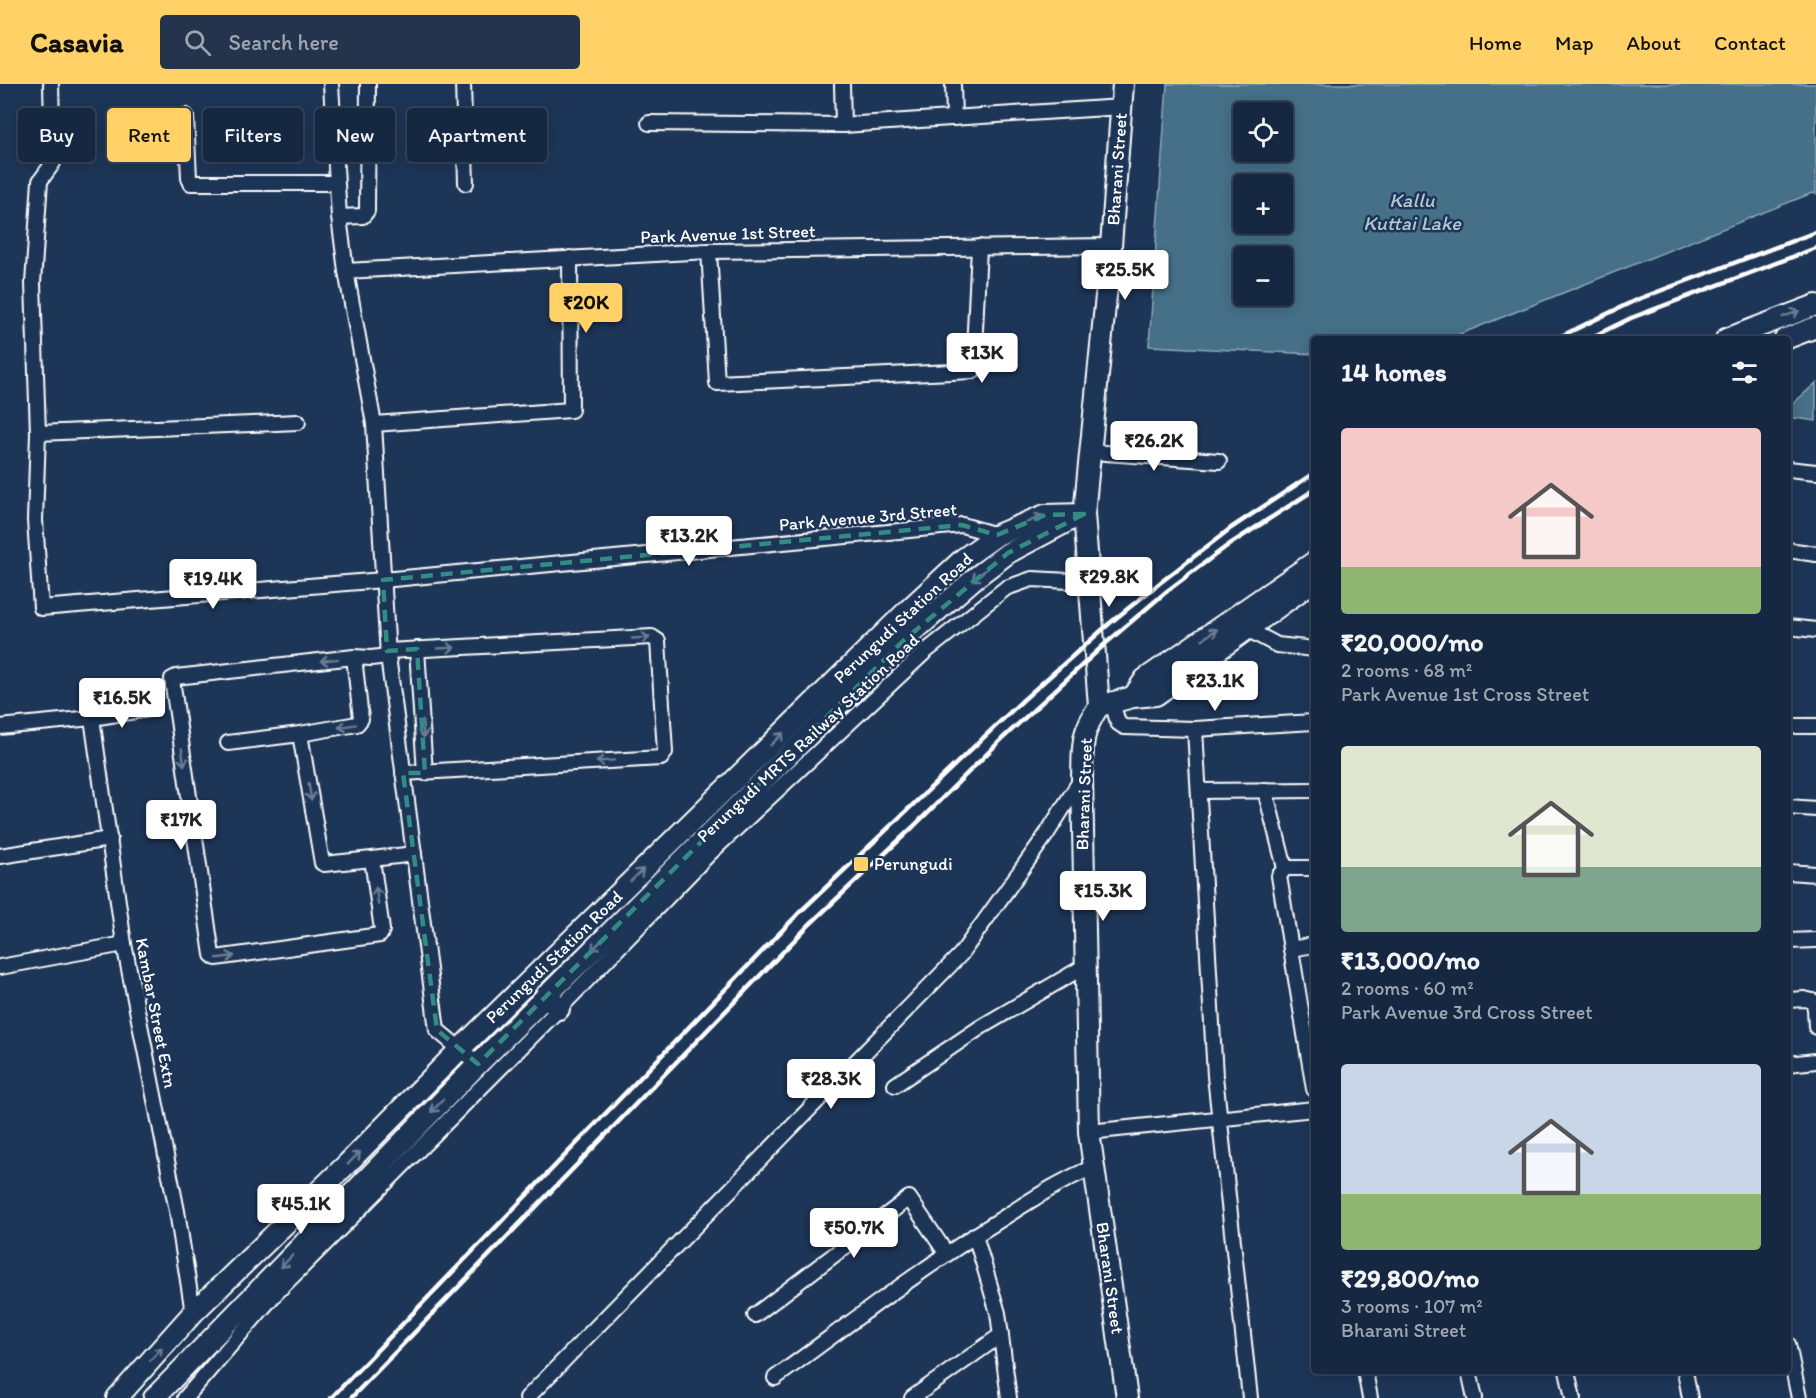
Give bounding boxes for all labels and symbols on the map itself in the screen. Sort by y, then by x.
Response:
street label: Bharani Street [1102,112,1132,226]
water label: Kallu Kuttai Lake [1363,188,1462,235]
street label: Park Avenue 1st Street [640,220,816,248]
pin: ₹25.5K [1076,250,1174,301]
pin: ₹20K [550,283,622,334]
one-way arrow [1781,308,1799,319]
pin: ₹13K [946,333,1018,384]
pin: ₹26.2K [1105,421,1203,472]
street label: Park Avenue 3rd Street [778,498,958,536]
one-way arrow [1026,513,1044,524]
pin: ₹13.2K [640,516,738,567]
street label: Perungudi Station Road [829,548,977,688]
pin: ₹29.8K [1060,557,1158,608]
pin: ₹19.4K [164,559,262,610]
one-way arrow [972,568,988,581]
one-way arrow [1202,628,1218,640]
street label: Perungudi MRTS Railway Station Road [692,629,924,847]
one-way arrow [630,632,650,643]
one-way arrow [435,642,455,653]
one-way arrow [320,654,340,665]
pin: ₹23.1K [1166,661,1264,712]
pin: ₹16.5K [73,678,171,729]
one-way arrow [417,718,428,738]
one-way arrow [338,721,357,732]
one-way arrow [769,732,784,746]
street label: Bharani Street [1071,737,1097,851]
one-way arrow [177,746,188,766]
one-way arrow [595,756,615,767]
one-way arrow [305,781,316,801]
pin: ₹17K [145,800,217,851]
place label: Perungudi [874,853,953,875]
marker: Perungudi [852,855,870,873]
one-way arrow [630,868,645,883]
pin: ₹15.3K [1054,871,1152,922]
street label: Perungudi Station Road [481,886,627,1028]
one-way arrow [372,887,383,907]
street label: Kambar Street Extn [131,936,181,1090]
one-way arrow [591,936,606,951]
one-way arrow [216,951,235,962]
pin: ₹28.3K [782,1059,880,1110]
one-way arrow [430,1099,444,1114]
one-way arrow [346,1150,361,1165]
pin: ₹45.1K [252,1184,350,1235]
pin: ₹50.7K [805,1208,903,1259]
street label: Bharani Street [1091,1221,1129,1336]
one-way arrow [279,1254,294,1269]
one-way arrow [149,1347,163,1362]

